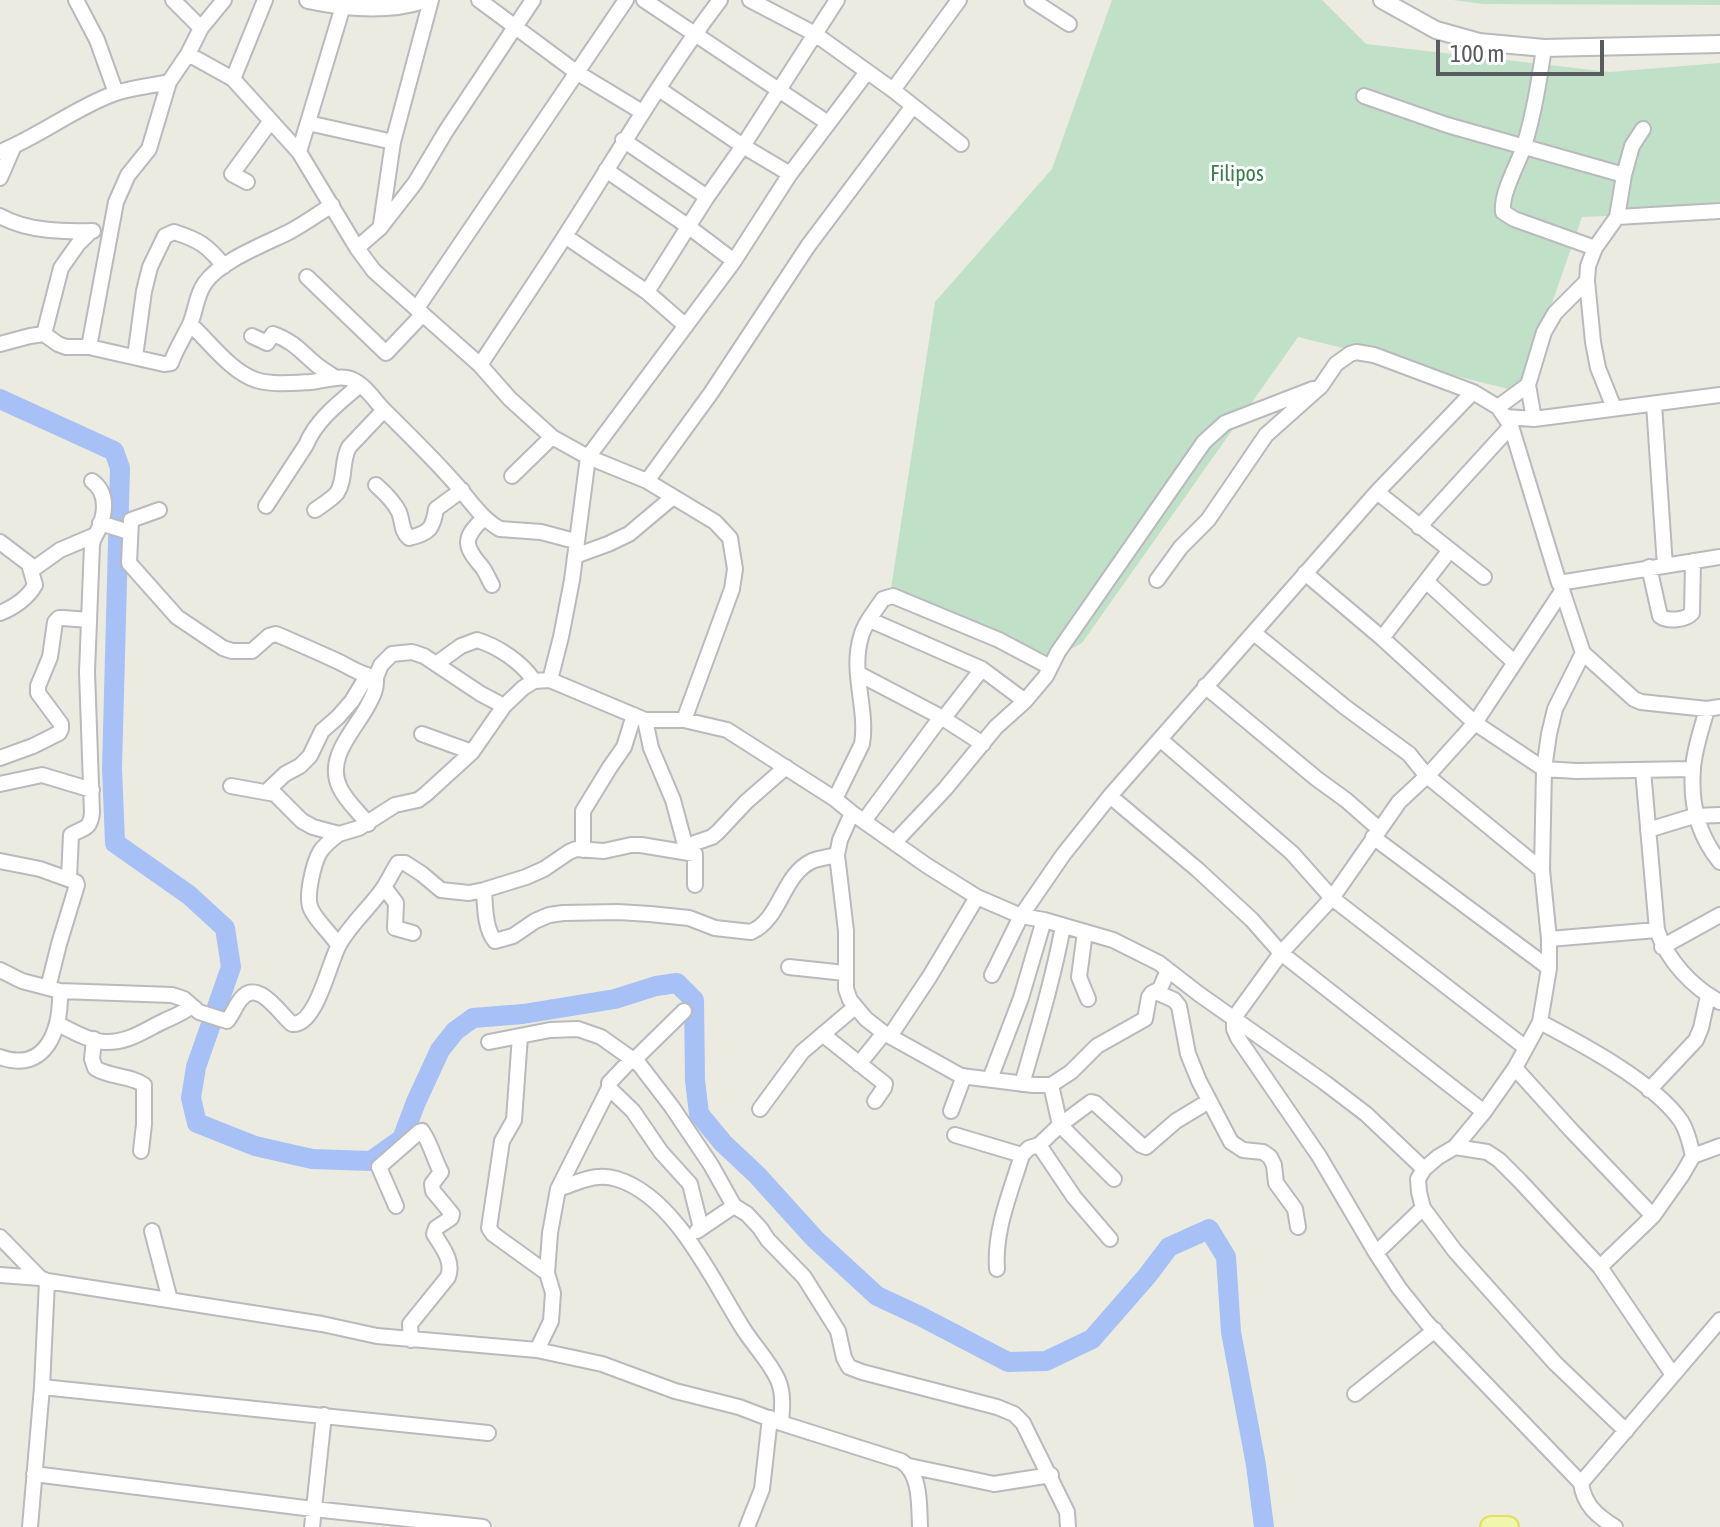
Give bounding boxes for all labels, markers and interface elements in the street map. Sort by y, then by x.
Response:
scale bar [1440,24,1608,74]
text: 100 m [1450,40,1504,67]
park label: Filipos [1210,161,1264,187]

